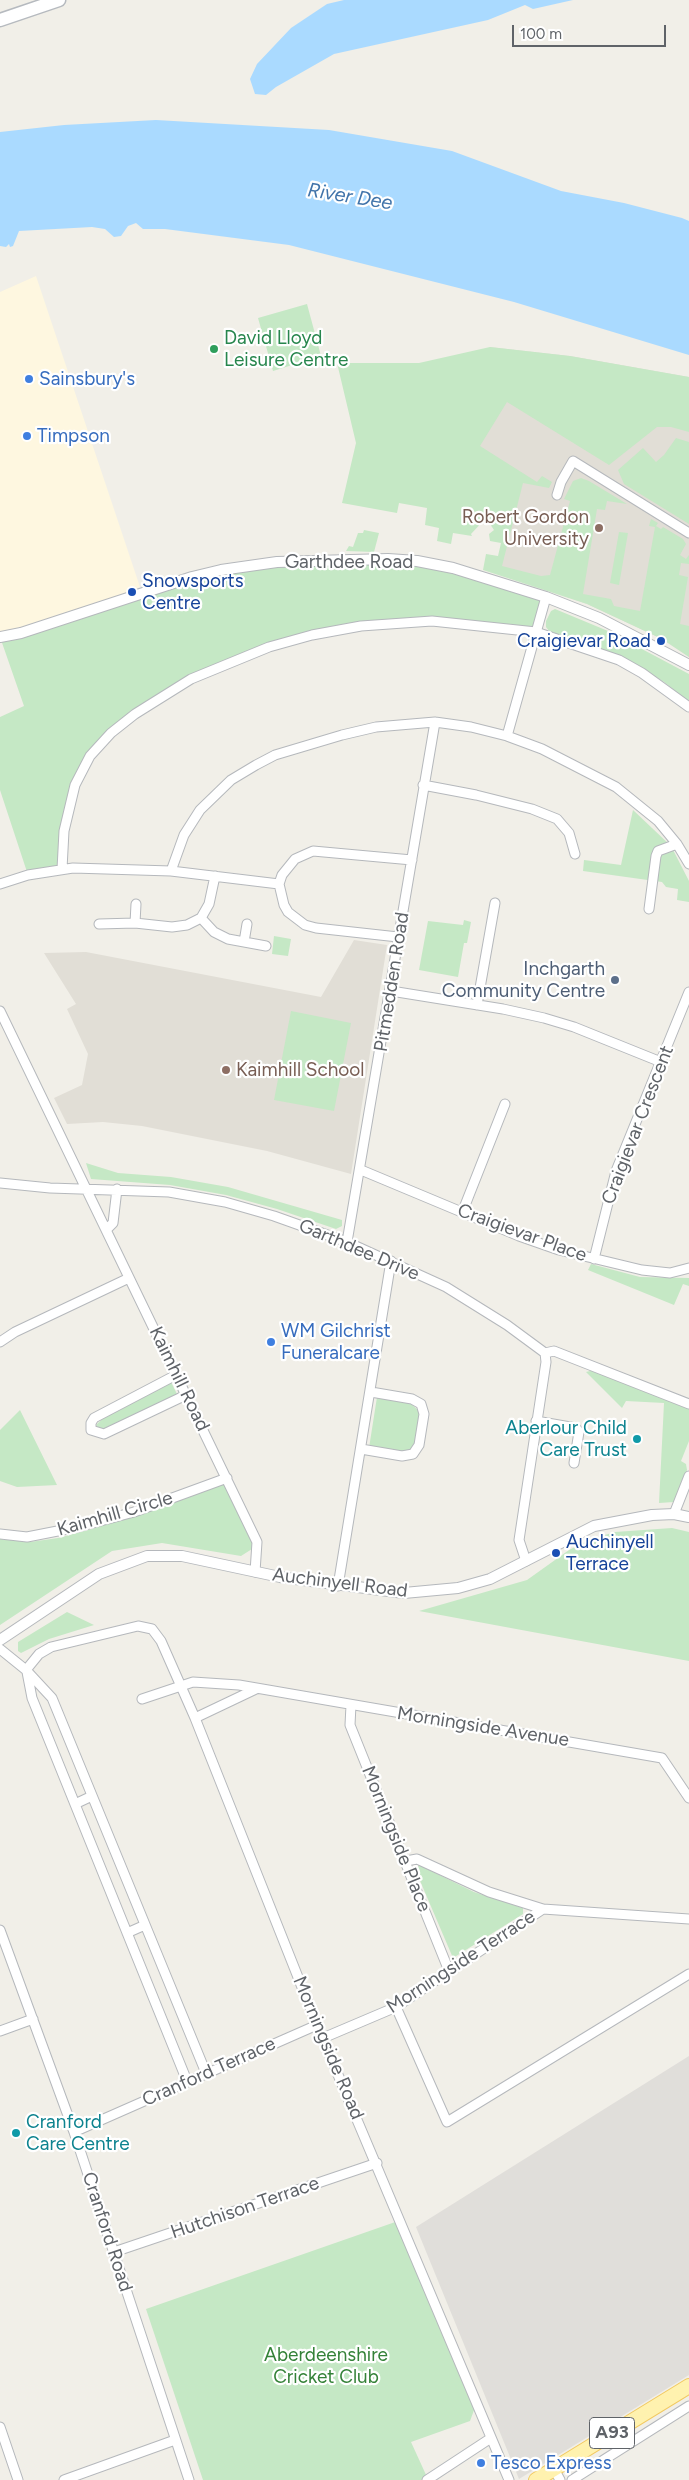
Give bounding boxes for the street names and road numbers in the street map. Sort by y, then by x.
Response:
street label: Garthdee Road [285,551,413,573]
street label: Pitmedden Road [370,911,414,1053]
street label: Craigievar Crescent [597,1042,679,1208]
street label: Craigievar Place [454,1199,590,1267]
street label: Garthdee Drive [295,1214,423,1286]
street label: Kaimhill Road [144,1323,214,1435]
street label: Kaimhill Circle [55,1487,175,1541]
street label: Auchinyell Road [271,1563,409,1603]
street label: Morningside Avenue [395,1702,571,1752]
street label: Morningside Place [356,1763,436,1915]
street label: Morningside Terrace [382,1905,540,2019]
street label: Morningside Road [288,1973,368,2123]
street label: Cranford Terrace [139,2032,279,2112]
street label: Cranford Road [77,2169,137,2295]
street label: Hutchison Terrace [168,2172,322,2244]
road number: A93 [590,2418,634,2448]

